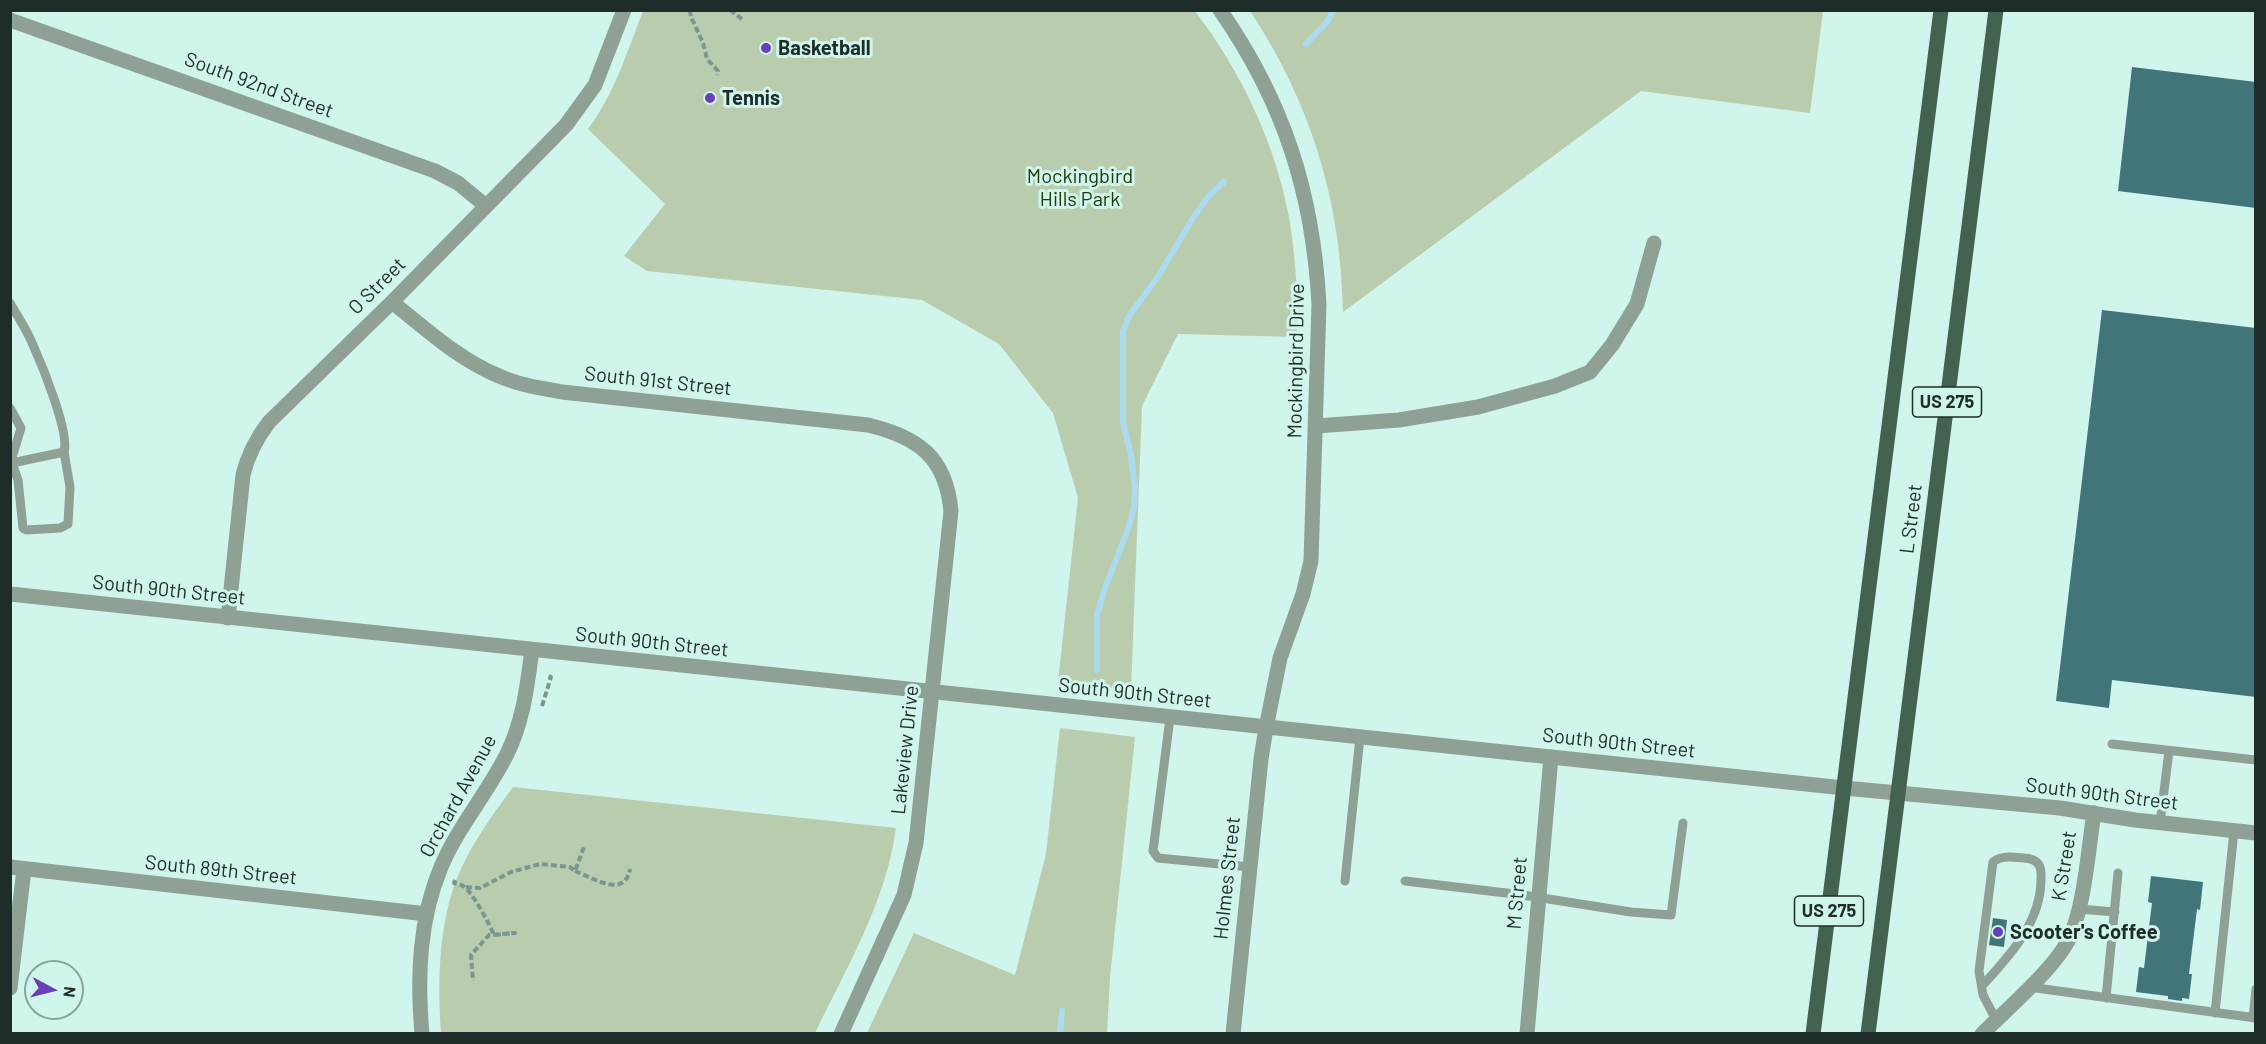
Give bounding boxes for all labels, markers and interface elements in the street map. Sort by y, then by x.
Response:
place label: Basketball [778,36,871,60]
marker: Basketball [759,41,773,55]
street label: South 92nd Street [181,47,337,123]
place label: Tennis [722,86,780,110]
marker: Tennis [703,91,717,105]
park label: Mockingbird Hills Park [1027,164,1133,211]
street label: O Street [343,252,411,320]
street label: Mockingbird Drive [1283,283,1309,439]
street label: South 91st Street [583,361,733,401]
road number: US 275 [1912,387,1982,417]
street label: L Street [1895,483,1927,555]
street label: South 90th Street [91,570,247,610]
street label: South 90th Street [574,622,730,662]
street label: South 90th Street [1057,673,1213,713]
street label: Lakeview Drive [886,684,924,816]
street label: South 90th Street [1541,723,1697,763]
street label: Orchard Avenue [414,730,502,862]
street label: South 90th Street [2024,773,2180,815]
street label: Holmes Street [1209,815,1245,941]
street label: K Street [2047,829,2081,903]
street label: South 89th Street [144,850,298,890]
street label: M Street [1502,856,1532,930]
road number: US 275 [1794,896,1864,926]
place label: Scooter's Coffee [2010,920,2158,944]
marker: Scooter's Coffee [1991,925,2005,939]
north arrow [24,960,84,1020]
text: N [60,986,80,998]

